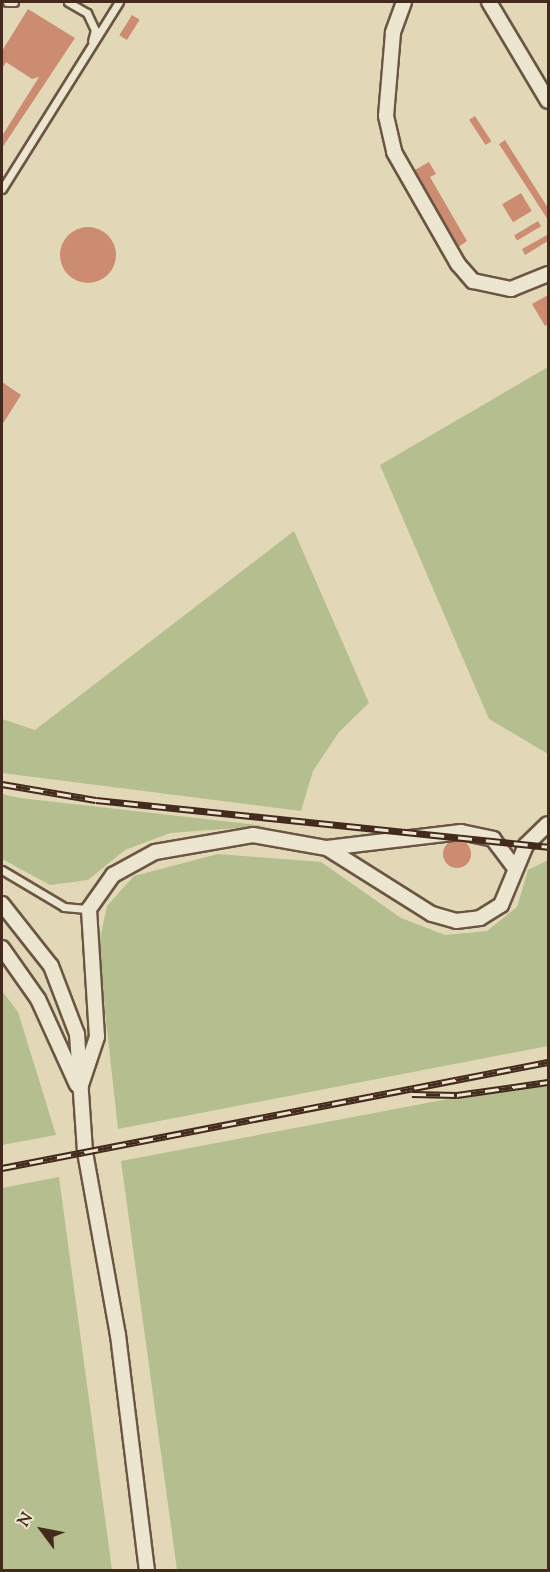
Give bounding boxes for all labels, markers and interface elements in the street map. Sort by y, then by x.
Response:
north arrow [12,1500,72,1560]
text: N [13,1509,39,1532]

